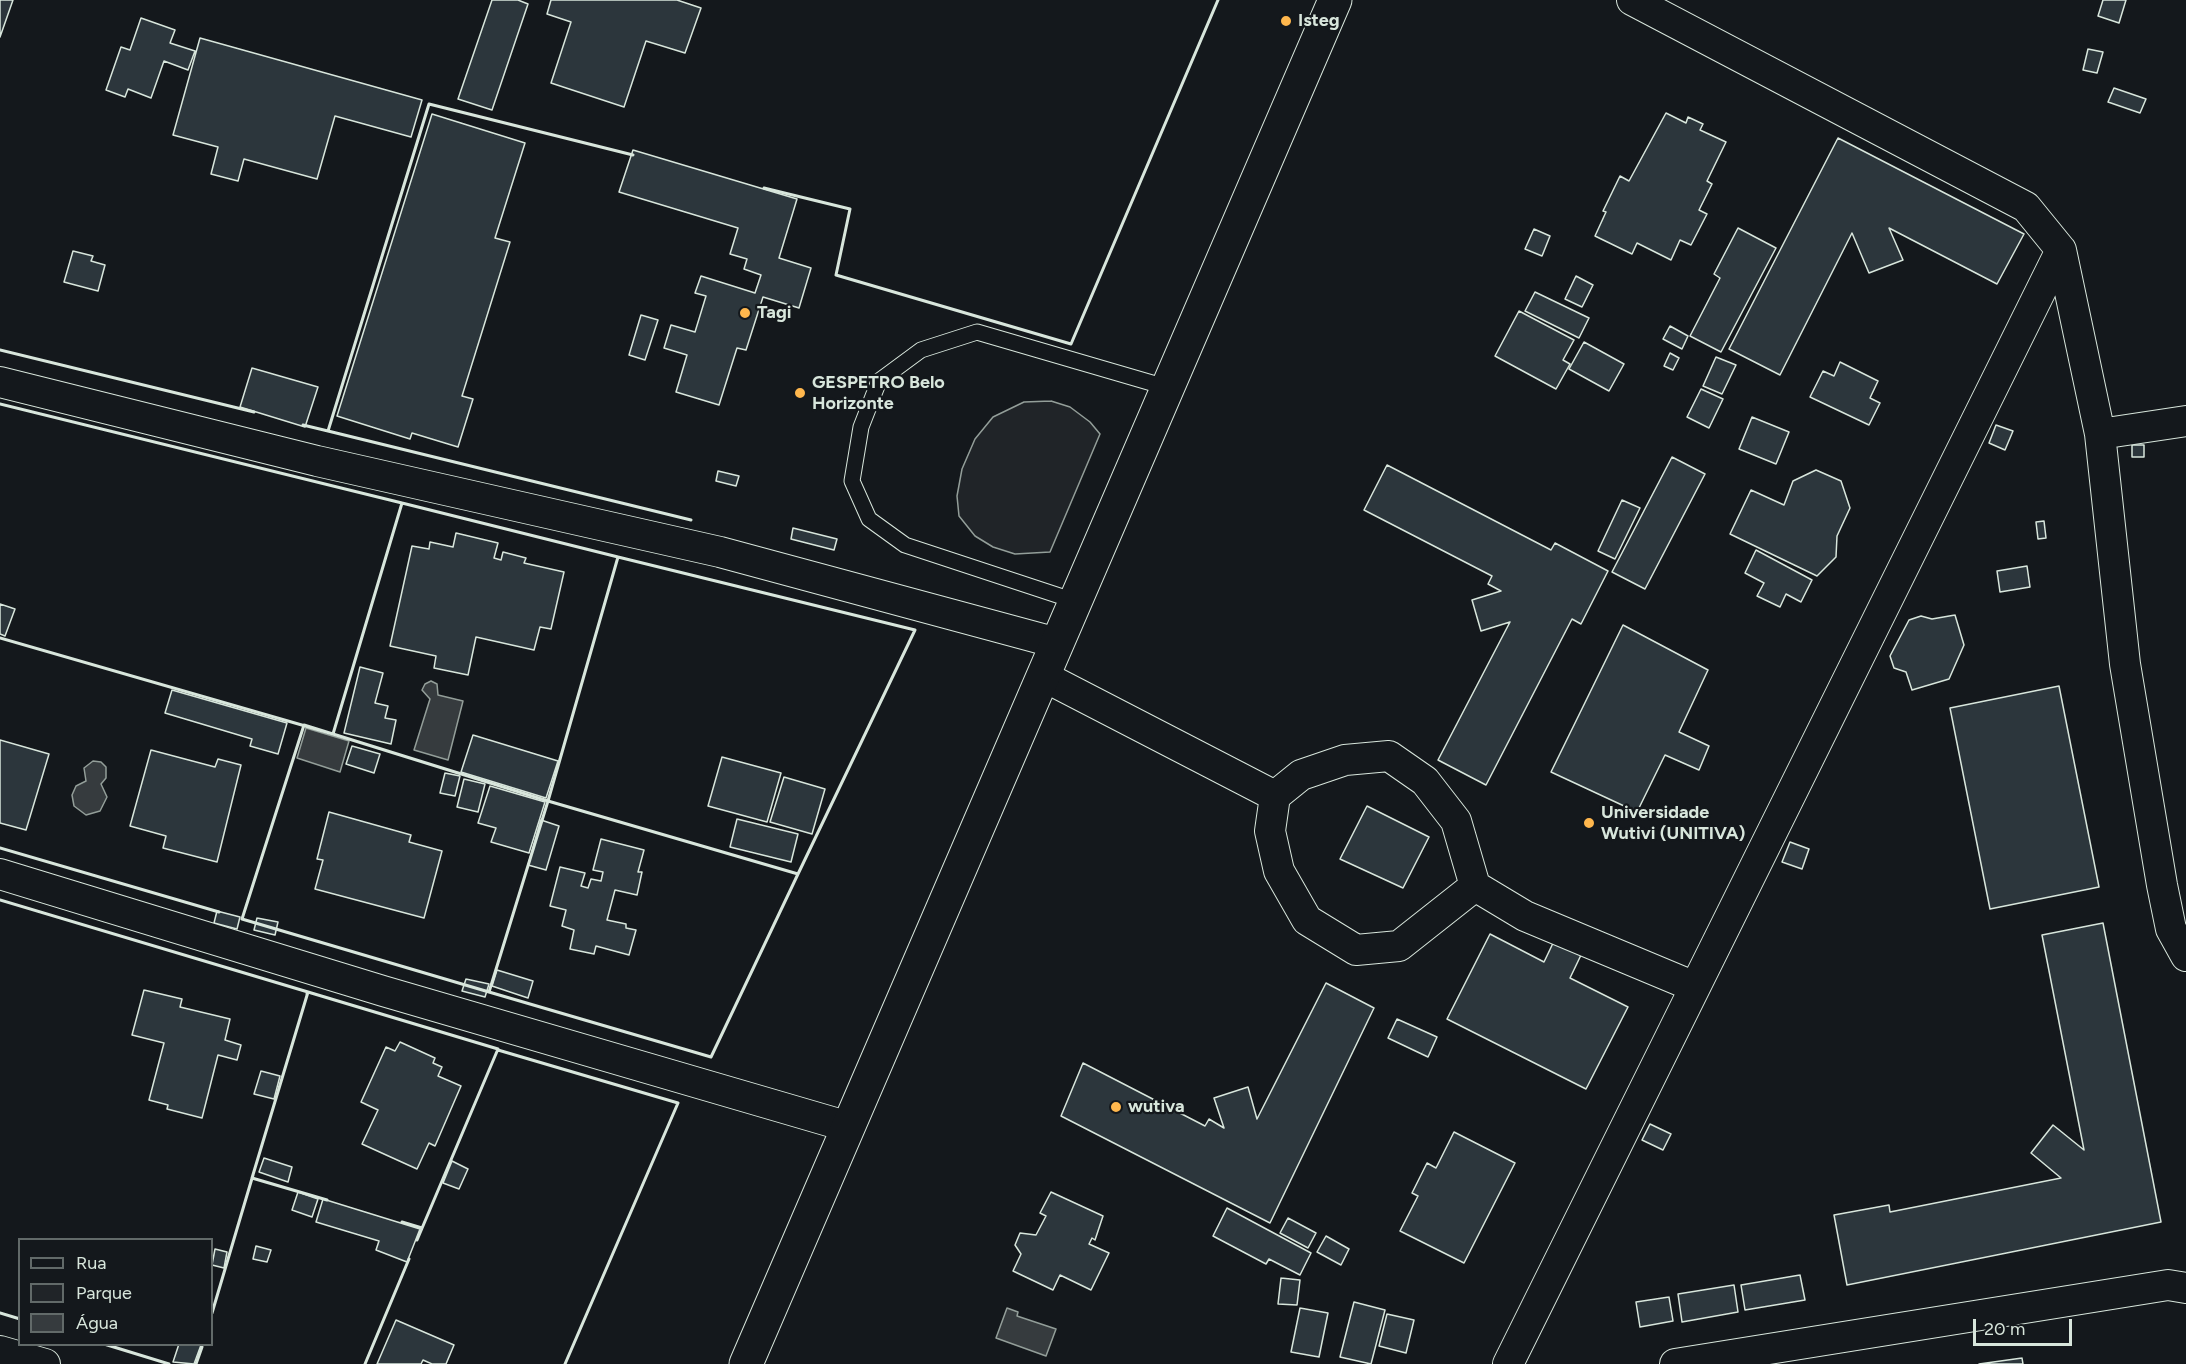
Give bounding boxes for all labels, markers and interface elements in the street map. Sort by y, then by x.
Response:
place label: Isteg [1298,10,1339,32]
marker: Isteg [1279,14,1293,28]
place label: Tagi [757,302,791,324]
marker: Tagi [738,306,752,320]
place label: GESPETRO Belo Horizonte [812,372,945,415]
marker: GESPETRO Belo Horizonte [793,386,807,400]
place label: Universidade Wutivi (UNITIVA) [1601,802,1745,844]
marker: Universidade Wutivi (UNITIVA) [1582,816,1596,830]
place label: wutiva [1128,1096,1185,1118]
marker: wutiva [1109,1100,1123,1114]
legend [18,1238,213,1346]
text: Rua [76,1252,107,1274]
text: Parque [76,1282,132,1304]
scale bar [1976,1307,2075,1345]
text: Água [76,1312,118,1334]
text: 20 m [1984,1318,2025,1340]

